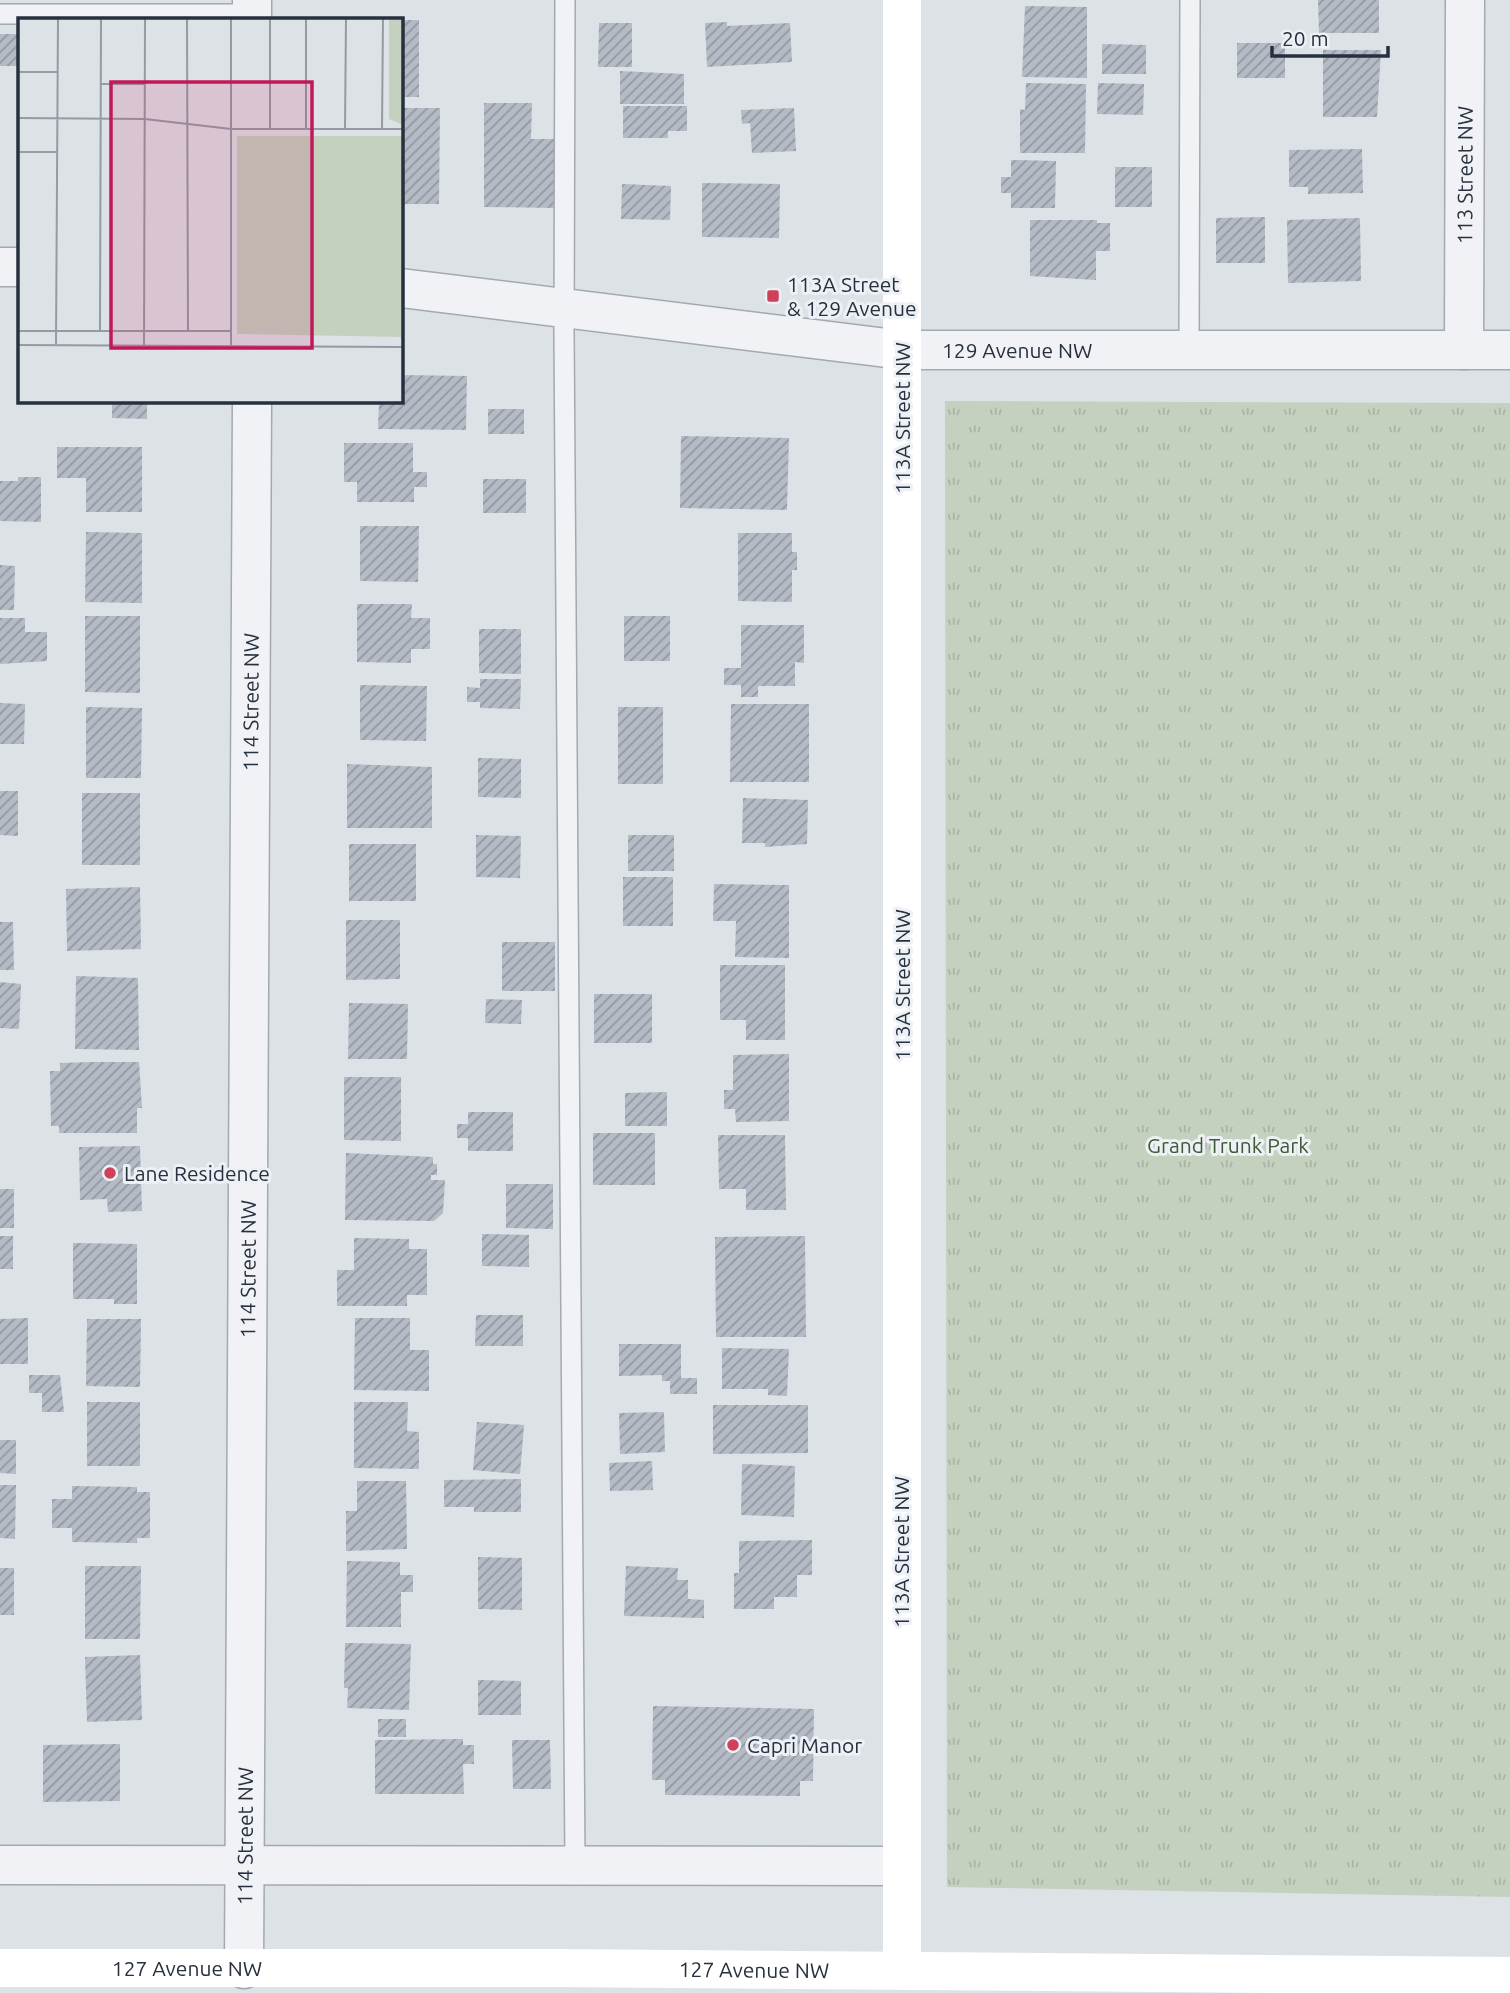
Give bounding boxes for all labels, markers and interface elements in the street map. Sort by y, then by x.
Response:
scale bar [1272,14,1388,58]
inset map [18,18,402,402]
text: 20 m [1282,26,1329,50]
street label: 113 Street NW [1452,106,1477,244]
place label: 113A Street & 129 Avenue [787,272,917,320]
marker: 113A Street & 129 Avenue [765,288,781,304]
street label: 129 Avenue NW [942,338,1092,362]
street label: 113A Street NW [890,342,914,494]
street label: 114 Street NW [238,633,263,771]
street label: 113A Street NW [890,909,914,1061]
park label: Grand Trunk Park [1147,1133,1309,1157]
place label: Lane Residence [124,1161,270,1185]
marker: Lane Residence [102,1165,118,1181]
street label: 114 Street NW [235,1200,260,1338]
street label: 113A Street NW [889,1476,913,1628]
place label: Capri Manor [747,1733,862,1757]
marker: Capri Manor [725,1737,741,1753]
street label: 114 Street NW [232,1767,257,1905]
street label: 127 Avenue NW [112,1956,262,1980]
street label: 127 Avenue NW [679,1957,829,1982]

